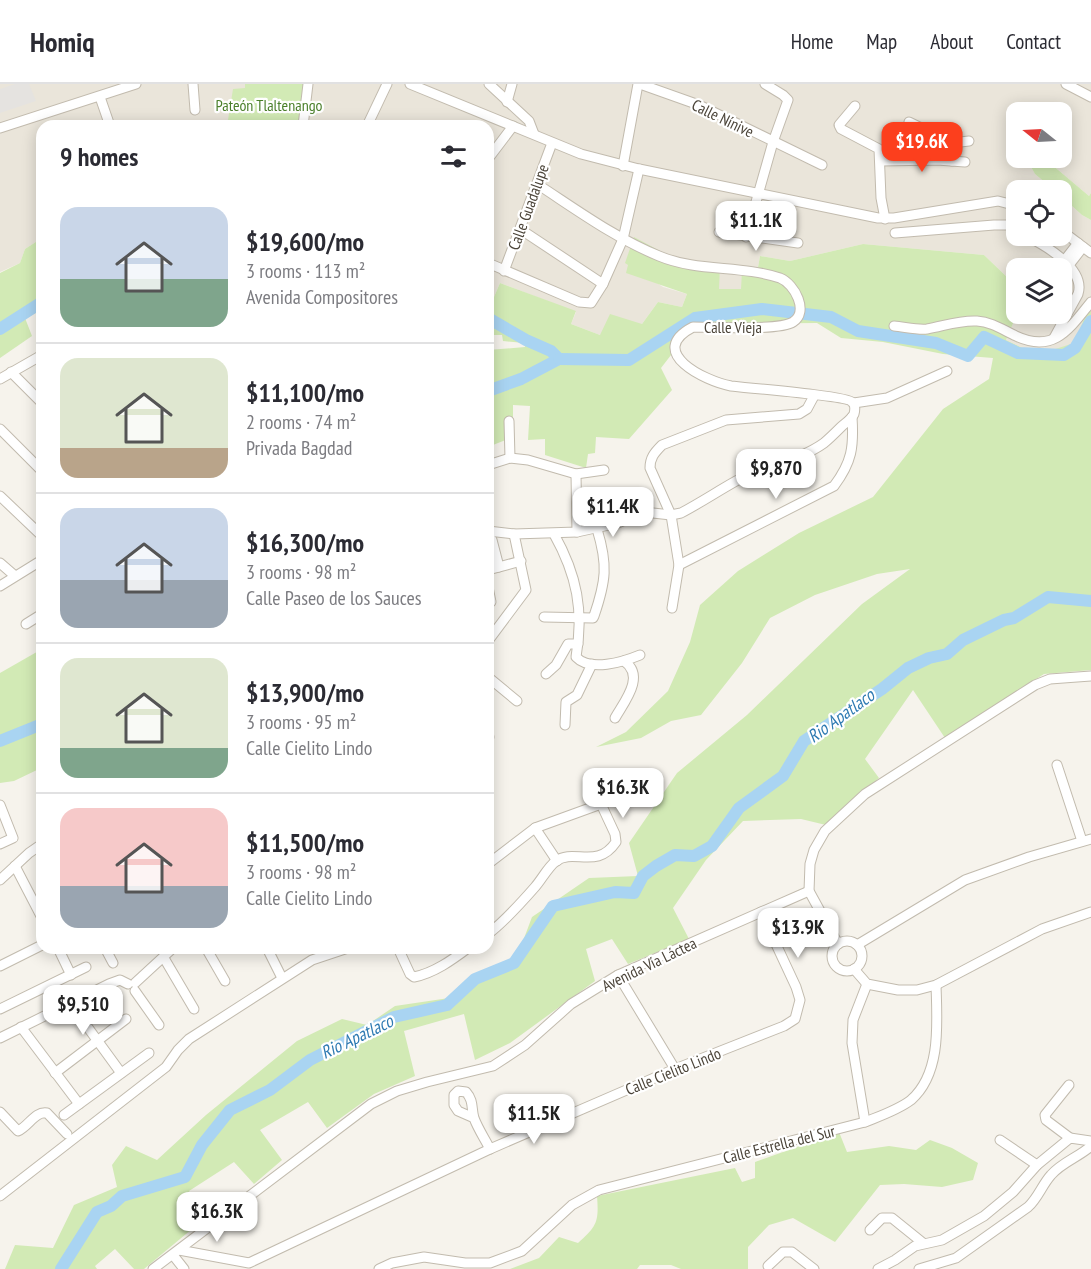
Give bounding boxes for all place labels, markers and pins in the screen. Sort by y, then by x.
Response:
pin: $19.6K [873,122,971,173]
pin: $11.1K [707,201,805,252]
pin: $9,870 [727,449,825,500]
pin: $11.4K [564,487,662,538]
pin: $16.3K [574,768,672,819]
pin: $13.9K [749,908,847,959]
pin: $9,510 [34,985,132,1036]
pin: $11.5K [485,1094,583,1145]
pin: $16.3K [168,1192,266,1243]

